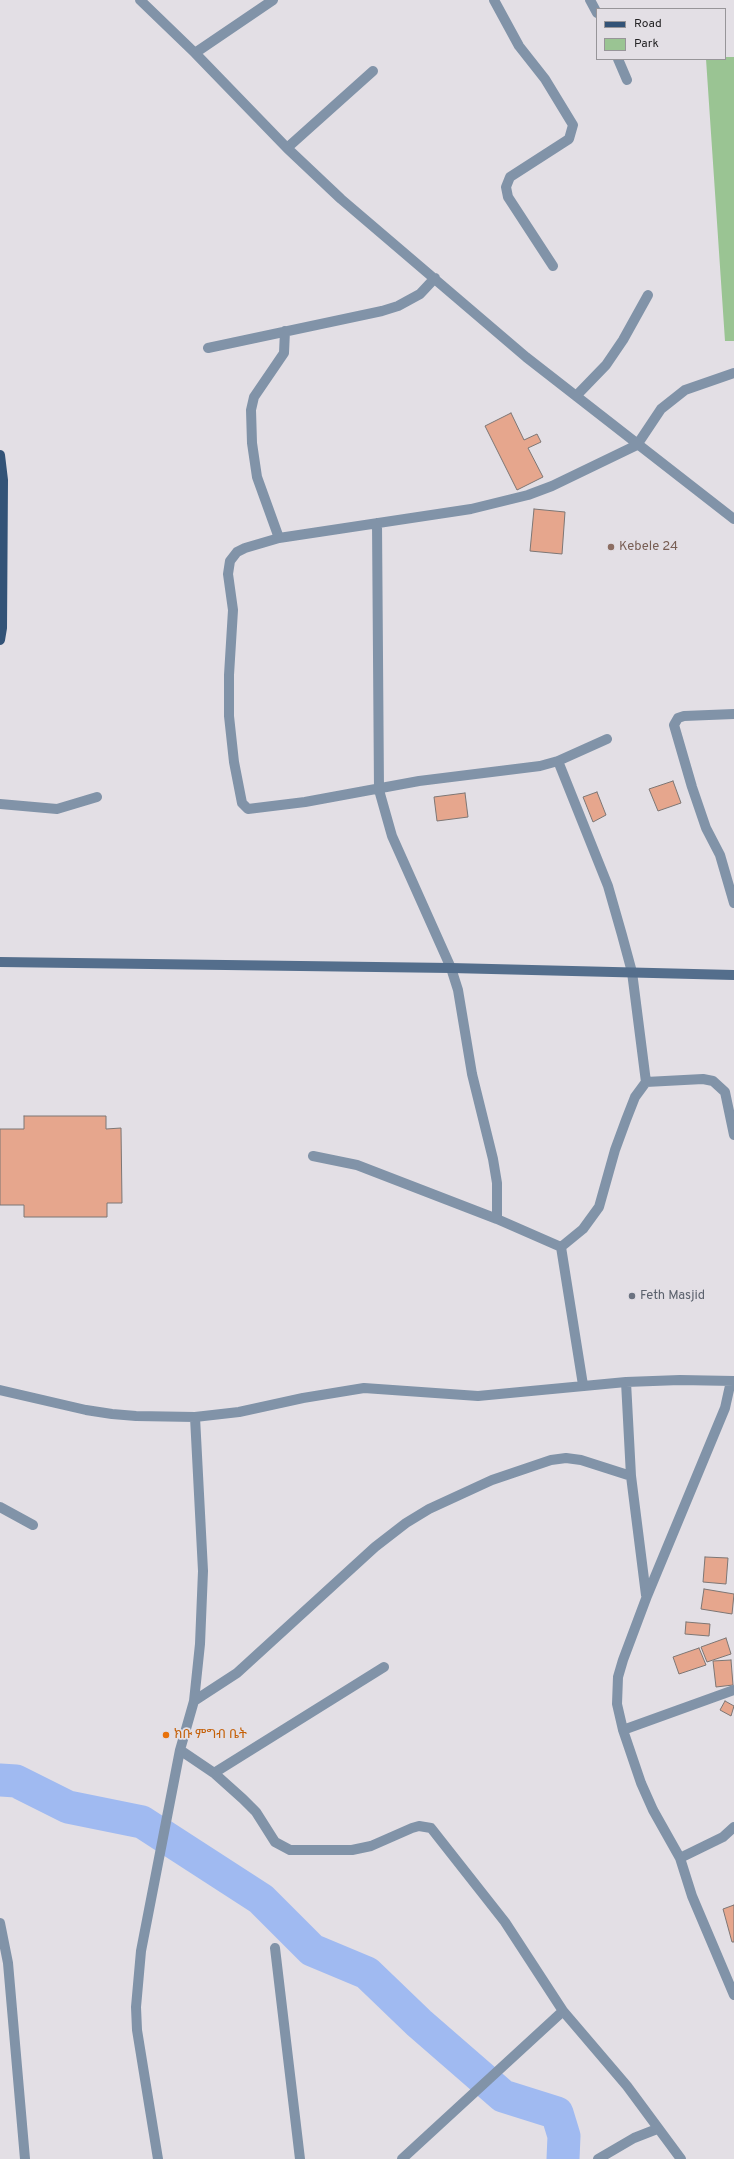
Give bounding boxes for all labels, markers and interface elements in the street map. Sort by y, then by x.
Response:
legend [596,8,726,60]
text: Road [634,16,662,32]
text: Park [634,36,659,52]
place label: Kebele 24 [619,539,678,555]
marker: Kebele 24 [606,542,616,552]
place label: Feth Masjid [640,1288,705,1304]
marker: Feth Masjid [627,1291,637,1301]
place label: ክቡ ምግብ ቤት [174,1727,247,1743]
marker: ክቡ ምግብ ቤት [161,1730,171,1740]

